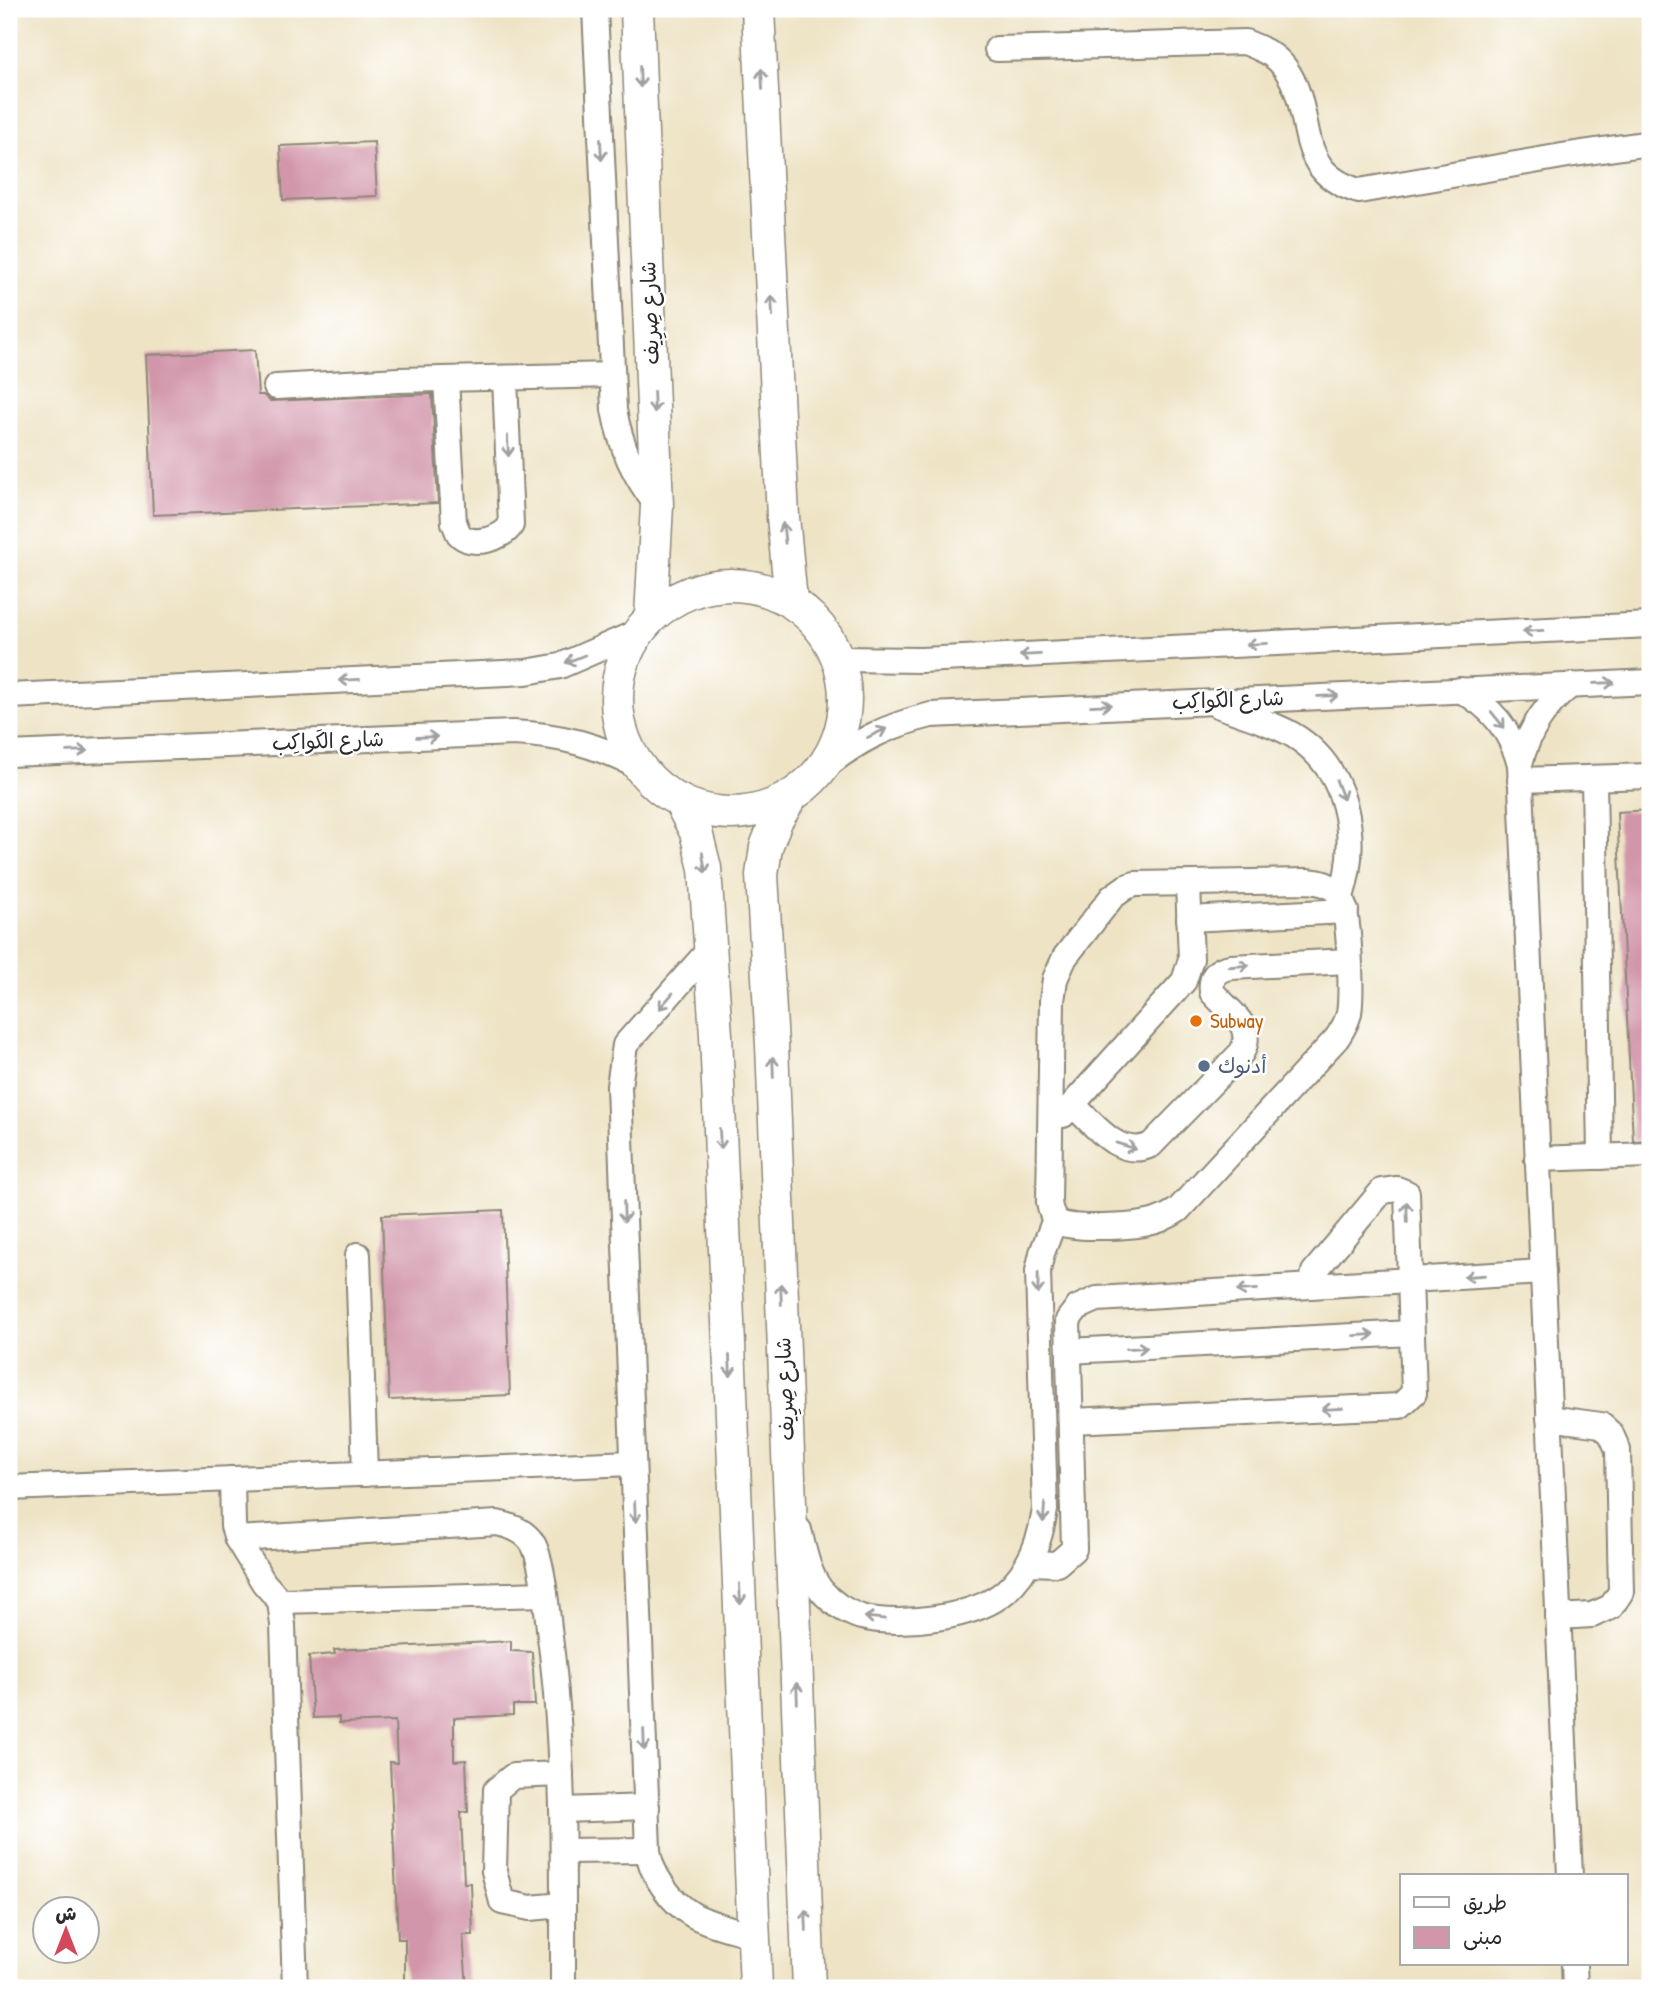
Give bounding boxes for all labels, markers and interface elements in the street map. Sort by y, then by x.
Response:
one-way arrow [634,65,647,88]
one-way arrow [755,67,768,90]
one-way arrow [595,139,608,162]
street label: شارع صِرِيف [633,261,668,365]
one-way arrow [766,295,779,318]
one-way arrow [647,390,661,413]
one-way arrow [501,434,514,457]
one-way arrow [777,522,790,545]
one-way arrow [1522,624,1545,637]
one-way arrow [1246,638,1269,651]
one-way arrow [1019,649,1042,662]
one-way arrow [565,654,586,667]
one-way arrow [338,674,361,687]
one-way arrow [1592,677,1615,690]
street label: شارع الكَواكِب [1171,683,1285,717]
one-way arrow [1316,689,1339,702]
one-way arrow [1089,699,1112,712]
one-way arrow [1491,711,1506,729]
street label: شارع الكَواكِب [271,724,385,758]
one-way arrow [866,726,887,739]
one-way arrow [415,730,438,743]
one-way arrow [65,745,88,758]
one-way arrow [1334,778,1347,800]
one-way arrow [698,851,711,874]
one-way arrow [1228,960,1251,973]
one-way arrow [658,991,674,1009]
place label: Subway [1210,1006,1264,1035]
marker: Subway [1188,1013,1204,1029]
place label: أدنوك [1218,1051,1266,1080]
one-way arrow [766,1055,779,1078]
marker: أدنوك [1196,1058,1212,1074]
one-way arrow [714,1127,727,1150]
one-way arrow [1114,1140,1136,1153]
one-way arrow [617,1200,630,1223]
one-way arrow [1401,1201,1414,1224]
one-way arrow [1464,1270,1486,1283]
one-way arrow [1031,1273,1045,1296]
one-way arrow [775,1283,788,1306]
one-way arrow [1237,1284,1259,1297]
one-way arrow [1352,1329,1375,1342]
street label: شارع صِرِيف [768,1337,803,1441]
one-way arrow [1125,1341,1148,1354]
one-way arrow [724,1354,737,1377]
one-way arrow [1321,1403,1344,1416]
one-way arrow [1037,1500,1050,1522]
one-way arrow [629,1501,642,1524]
one-way arrow [734,1582,747,1605]
one-way arrow [864,1611,887,1624]
one-way arrow [791,1682,804,1705]
one-way arrow [638,1728,651,1751]
legend [1400,1874,1628,1966]
text: طريق [1463,1888,1507,1917]
north arrow [32,1896,102,1966]
text: ش [56,1900,77,1926]
one-way arrow [800,1909,813,1932]
text: مبنى [1463,1922,1502,1951]

